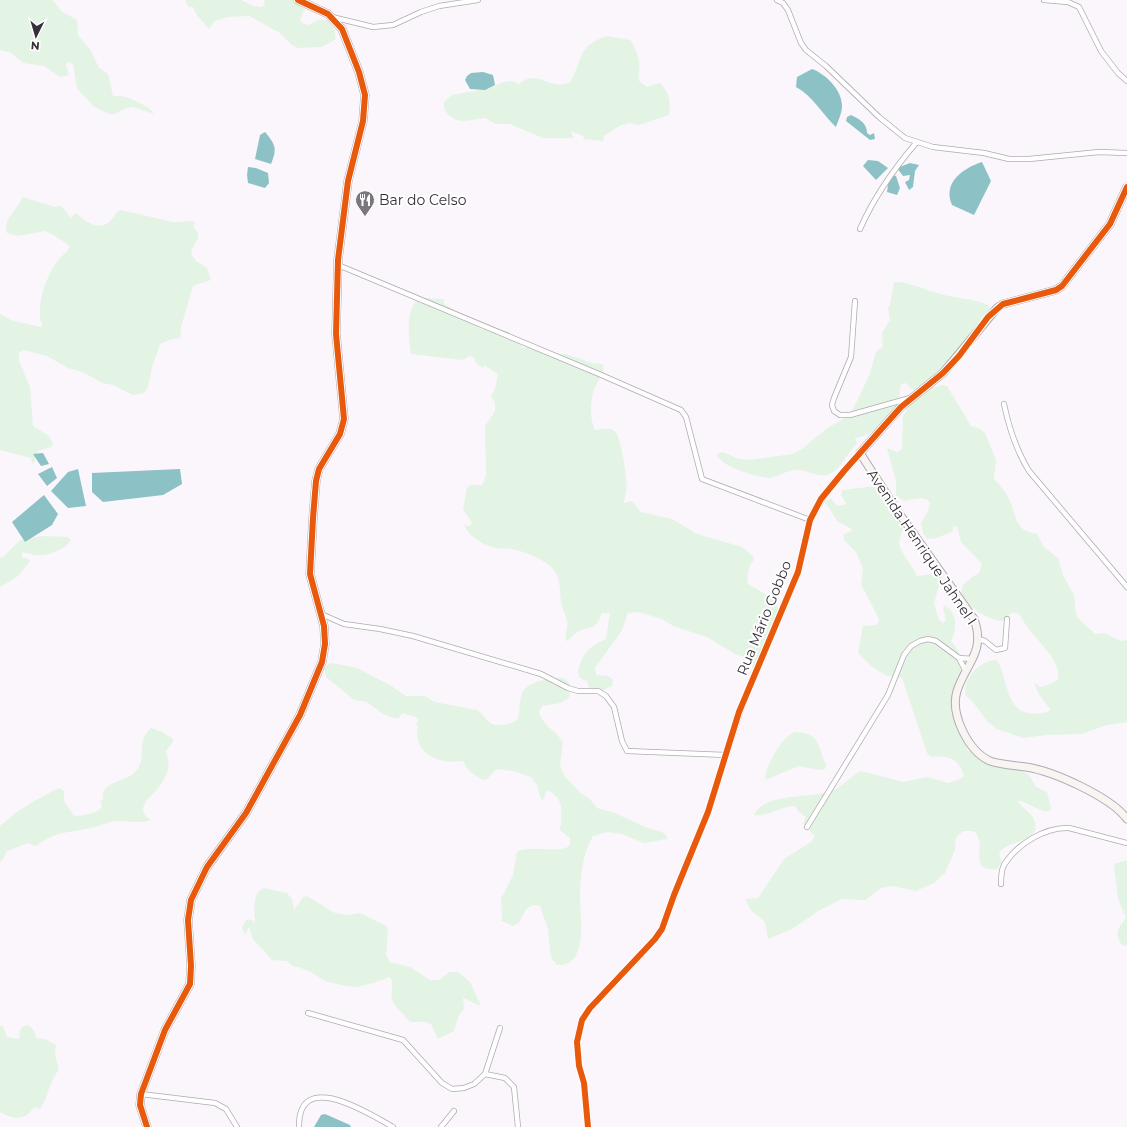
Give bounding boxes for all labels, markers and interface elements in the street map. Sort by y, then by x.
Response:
north arrow [16,16,56,56]
text: N [30,39,40,53]
restaurant icon: Bar do Celso [354,189,376,217]
place label: Bar do Celso [379,191,467,209]
street label: Avenida Henrique Jahnel I [863,466,981,628]
street label: Rua Mário Gobbo [733,558,795,678]

